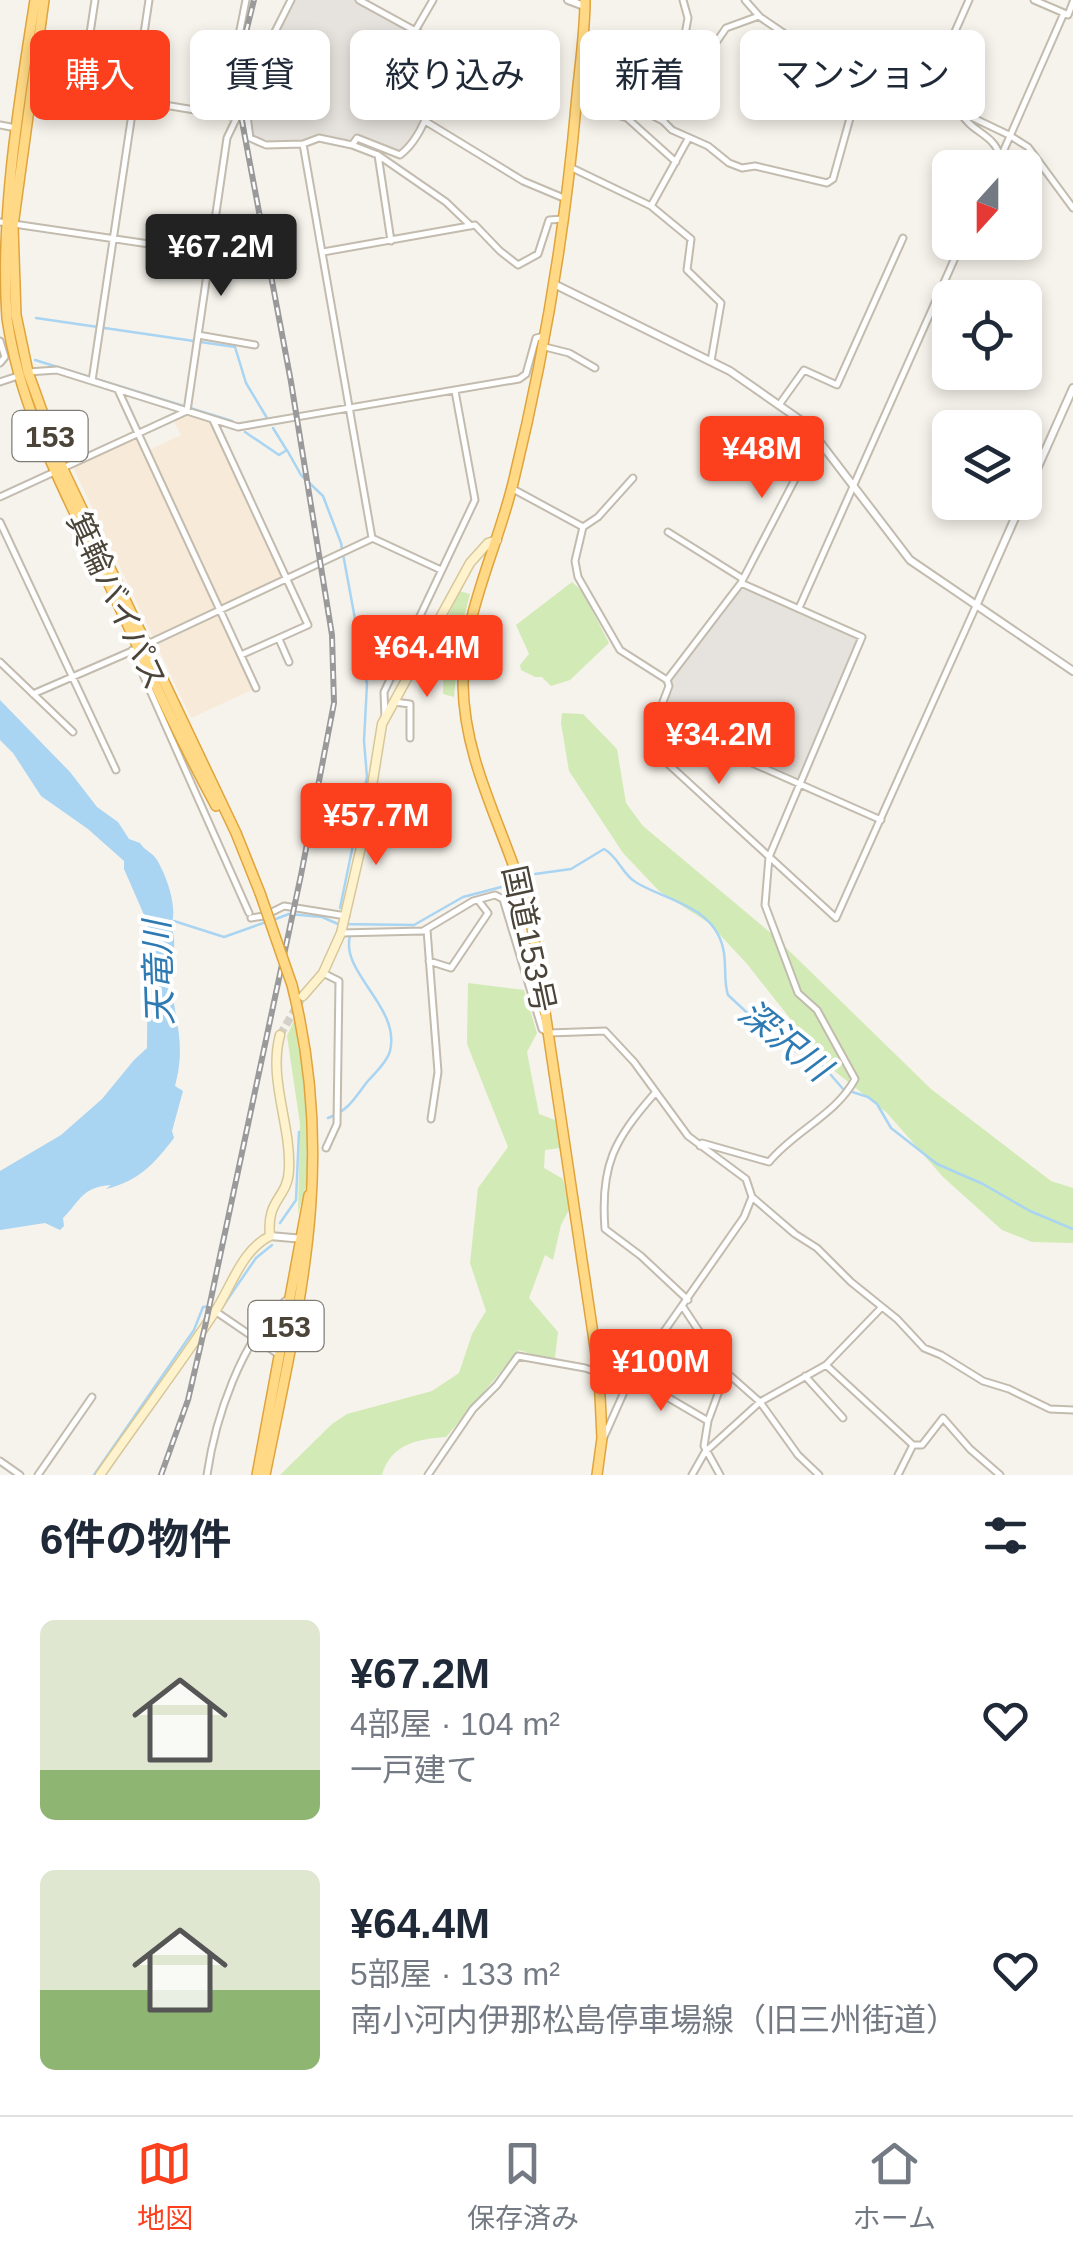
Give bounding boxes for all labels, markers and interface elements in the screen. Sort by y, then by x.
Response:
chip: 購入 [30,30,170,120]
chip: 賃貸 [190,30,330,120]
chip: 絞り込み [350,30,560,120]
chip: 新着 [580,30,720,120]
chip: マンション [740,30,985,120]
north arrow [932,150,1042,260]
map controls [932,150,1042,520]
pin: ¥67.2M [140,214,302,299]
text: ¥67.2M [168,228,274,264]
button: locate [932,280,1042,390]
button: layers [932,410,1042,520]
road number: 153 [12,411,88,461]
pin: ¥48M [703,416,821,501]
text: ¥48M [722,430,802,466]
street label: 箕輪バイパス [60,507,174,695]
pin: ¥64.4M [346,615,508,700]
text: ¥64.4M [374,629,480,665]
pin: ¥34.2M [638,702,800,787]
text: ¥34.2M [666,716,772,752]
pin: ¥57.7M [295,783,457,868]
text: ¥57.7M [323,797,429,833]
street label: 国道153号 [496,862,562,1016]
water label: 天竜川 [137,916,179,1026]
water label: 深沢川 [732,992,841,1091]
road number: 153 [248,1301,324,1351]
pin: ¥100M [591,1329,731,1414]
text: ¥100M [612,1343,710,1379]
icon: filters [978,1508,1033,1563]
text: 6件の物件 [40,1516,231,1563]
text: ¥67.2M [350,1650,490,1697]
icon: home [120,1660,240,1780]
icon: heart [978,1693,1033,1748]
text: 4部屋 · 104 m² [350,1706,560,1742]
text: 一戸建て [350,1752,478,1788]
text: ¥64.4M [350,1900,490,1947]
icon: home [120,1910,240,2030]
icon: heart [988,1943,1043,1998]
text: 5部屋 · 133 m² [350,1956,560,1992]
text: 南小河内伊那松島停車場線（旧三州街道） [350,2002,958,2038]
tab: 地図 [137,2136,193,2236]
tab: 保存済み [467,2136,579,2236]
tab: ホーム [853,2136,936,2236]

